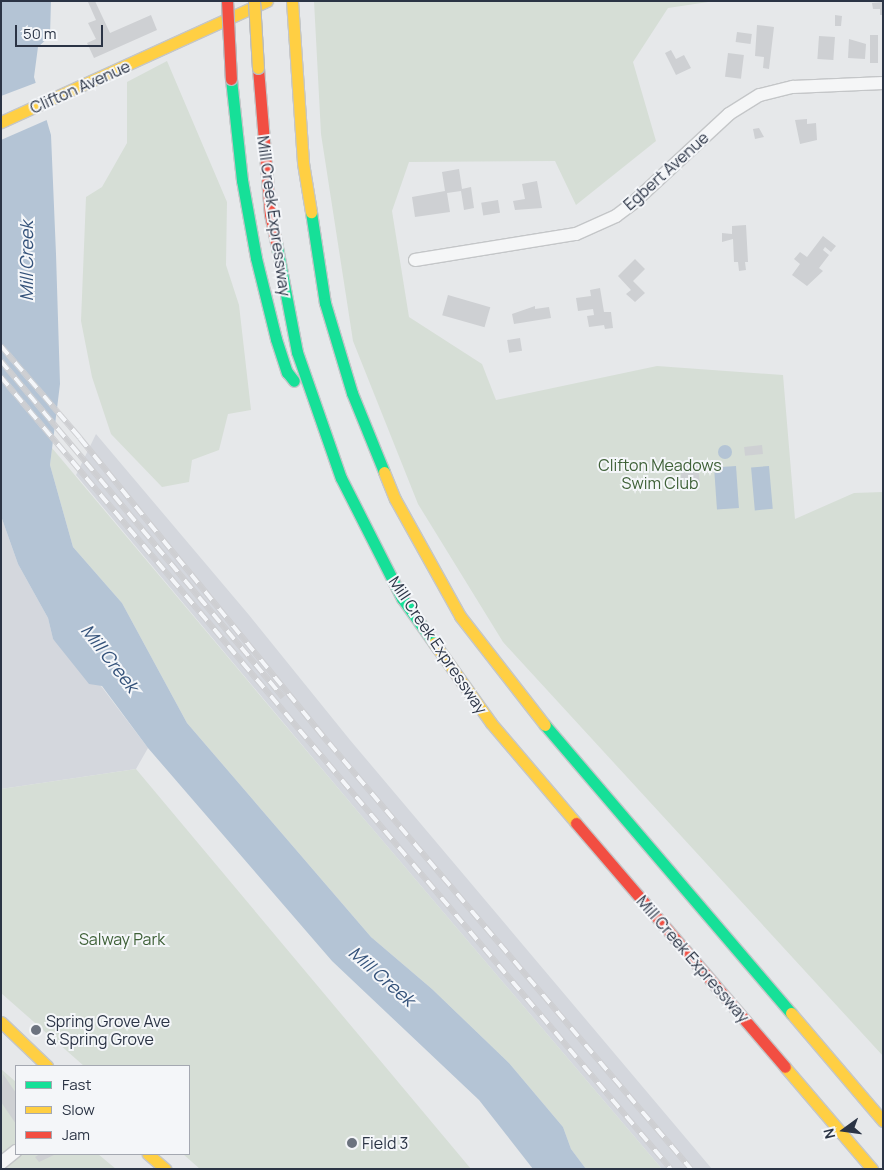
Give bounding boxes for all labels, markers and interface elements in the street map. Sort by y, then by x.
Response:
scale bar [18,15,105,47]
text: 50 m [23,23,57,44]
street label: Clifton Avenue [27,56,133,118]
street label: Egbert Avenue [620,128,712,214]
street label: Mill Creek Expressway [253,135,295,297]
water label: Mill Creek [15,221,37,301]
park label: Clifton Meadows Swim Club [598,455,722,493]
street label: Mill Creek Expressway [385,573,491,717]
water label: Mill Creek [77,620,143,696]
street label: Mill Creek Expressway [633,892,753,1026]
park label: Salway Park [79,929,165,949]
water label: Mill Creek [345,941,419,1011]
place label: Spring Grove Ave & Spring Grove [46,1011,170,1049]
marker: Spring Grove Ave & Spring Grove [30,1024,42,1036]
legend [15,1065,190,1155]
text: Fast [62,1074,91,1095]
text: Slow [62,1099,95,1120]
north arrow [819,1105,869,1155]
text: Jam [62,1124,90,1145]
text: N [819,1127,839,1141]
place label: Field 3 [362,1133,408,1153]
marker: Field 3 [346,1137,358,1149]

